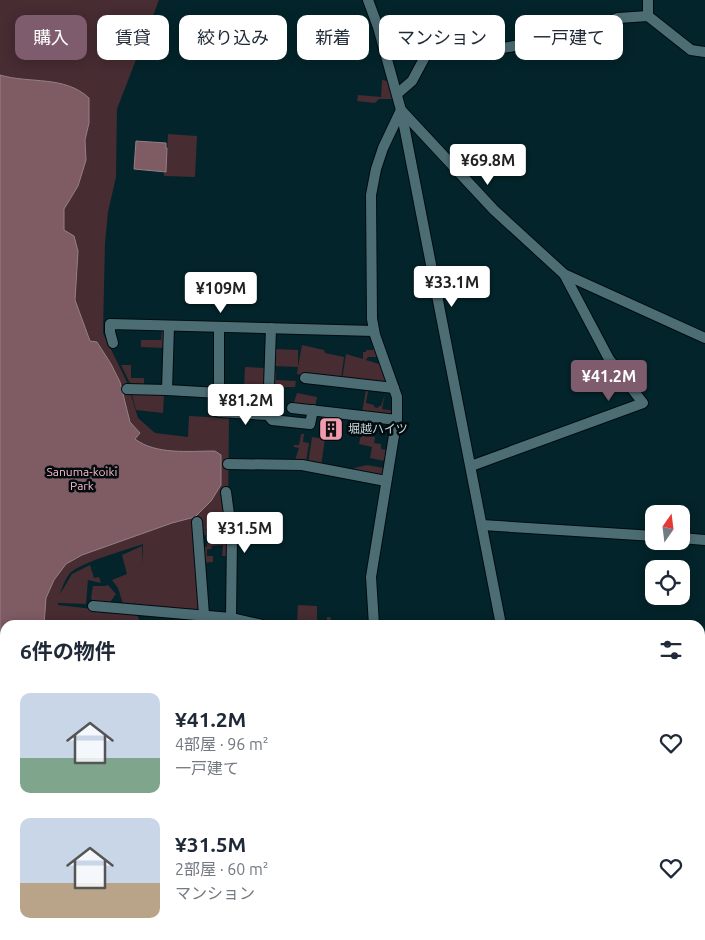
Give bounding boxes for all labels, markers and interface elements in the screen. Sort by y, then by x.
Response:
chip: 購入 [15,15,87,60]
chip: 賃貸 [97,15,169,60]
chip: 絞り込み [179,15,287,60]
chip: 新着 [297,15,369,60]
chip: マンション [379,15,505,60]
chip: 一戸建て [515,15,623,60]
pin: ¥69.8M [447,144,529,186]
text: ¥69.8M [461,151,515,169]
pin: ¥33.1M [411,266,493,308]
pin: ¥109M [186,272,256,314]
text: ¥33.1M [425,273,479,291]
text: ¥109M [196,279,246,297]
pin: ¥41.2M [568,360,650,402]
text: ¥41.2M [582,367,636,385]
pin: ¥81.2M [205,384,287,426]
text: ¥81.2M [219,391,273,409]
building icon: 堀越ハイツ [318,416,344,442]
place label: 堀越ハイツ [348,422,408,435]
park label: Sanuma-koiki Park [47,465,118,492]
north arrow [645,505,690,550]
map controls [645,505,690,605]
pin: ¥31.5M [204,512,286,554]
text: ¥31.5M [218,519,272,537]
button: locate [645,560,690,605]
icon: filters [657,636,685,664]
text: 6件の物件 [20,639,116,663]
text: ¥41.2M [175,707,246,731]
icon: home [60,713,120,773]
icon: heart [657,729,685,757]
text: 4部屋 · 96 m² [175,735,269,753]
text: 一戸建て [175,759,239,777]
text: ¥31.5M [175,832,246,856]
icon: home [60,838,120,898]
icon: heart [657,854,685,882]
text: 2部屋 · 60 m² [175,860,269,878]
text: マンション [175,884,255,902]

